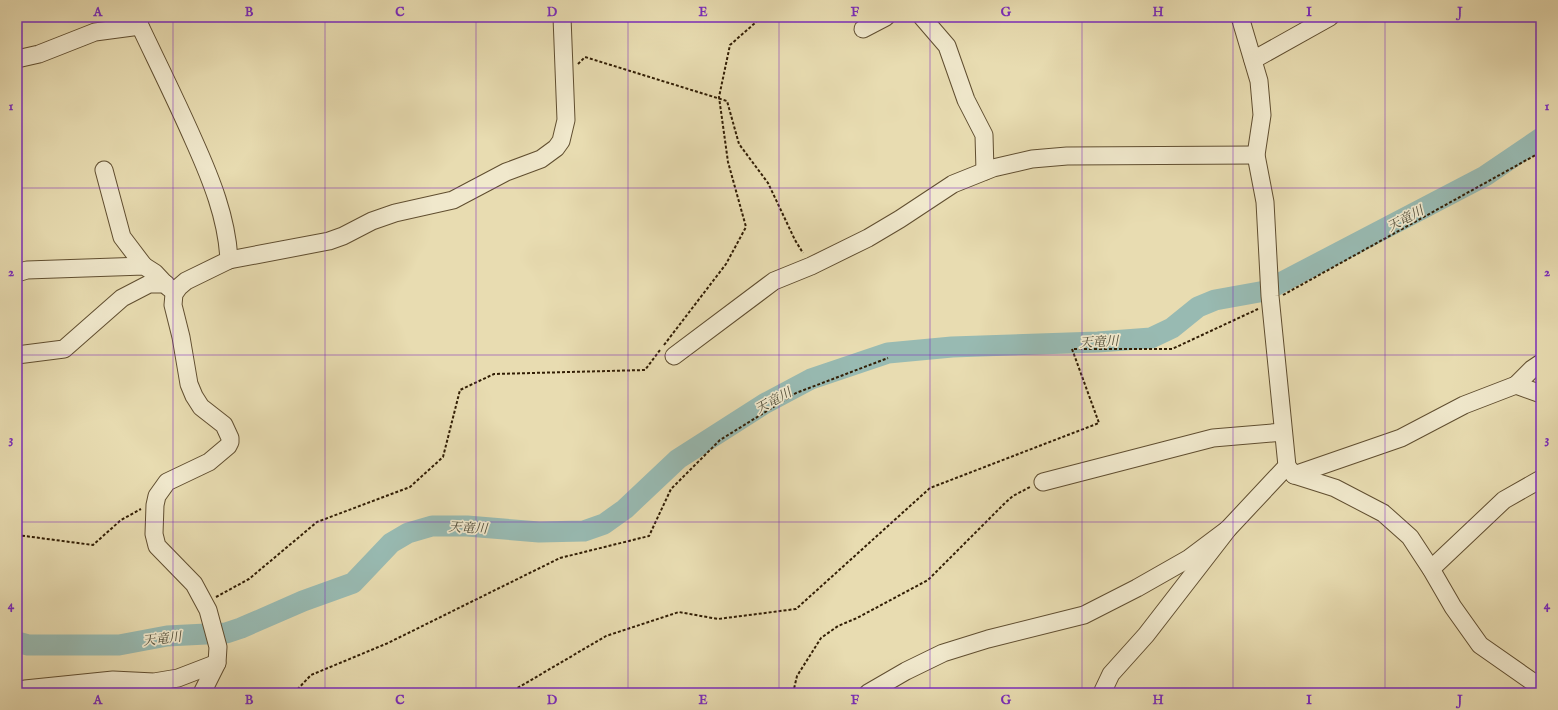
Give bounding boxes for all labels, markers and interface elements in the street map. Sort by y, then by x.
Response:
text: A [93,4,104,21]
text: B [245,4,254,21]
text: C [395,4,405,21]
text: D [547,4,558,21]
text: E [698,4,708,21]
text: F [851,4,860,21]
text: G [1001,4,1012,21]
text: H [1152,4,1164,21]
text: I [1306,4,1312,21]
text: J [1455,4,1463,21]
text: 1 [9,98,14,115]
text: 1 [1545,98,1550,115]
water label: 天竜川 [1384,202,1429,236]
text: 2 [8,264,14,281]
text: 2 [1544,264,1550,281]
water label: 天竜川 [1079,333,1121,352]
water label: 天竜川 [753,383,797,418]
text: 3 [9,431,14,448]
text: 3 [1545,431,1550,448]
water label: 天竜川 [448,519,490,538]
text: 4 [8,597,15,614]
text: 4 [1544,597,1551,614]
water label: 天竜川 [142,628,185,650]
text: A [93,692,104,709]
text: B [245,692,254,709]
text: C [395,692,405,709]
text: D [547,692,558,709]
text: E [698,692,708,709]
text: F [851,692,860,709]
text: G [1001,692,1012,709]
text: H [1152,692,1164,709]
text: I [1306,692,1312,709]
text: J [1455,692,1463,709]

